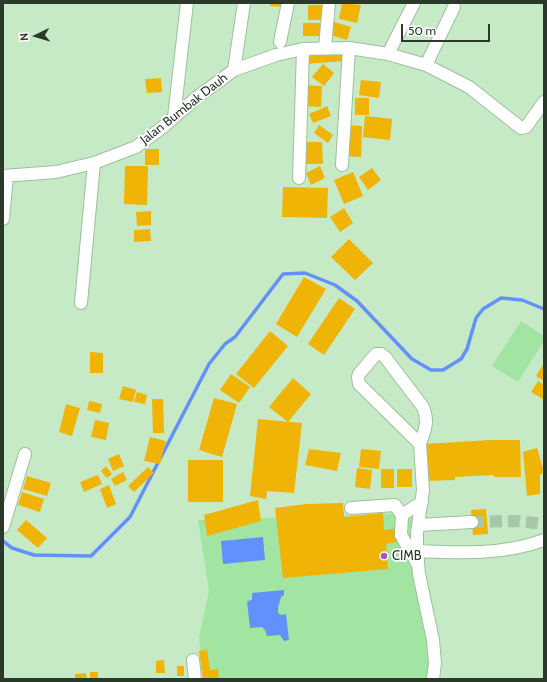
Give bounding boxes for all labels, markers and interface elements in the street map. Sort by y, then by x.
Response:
north arrow [16,16,56,56]
scale bar [403,16,492,42]
text: 50 m [408,23,436,38]
text: N [17,33,31,42]
street label: Jalan Bumbak Dauh [137,70,231,148]
place label: CIMB [392,548,422,564]
marker: CIMB [379,551,389,561]

